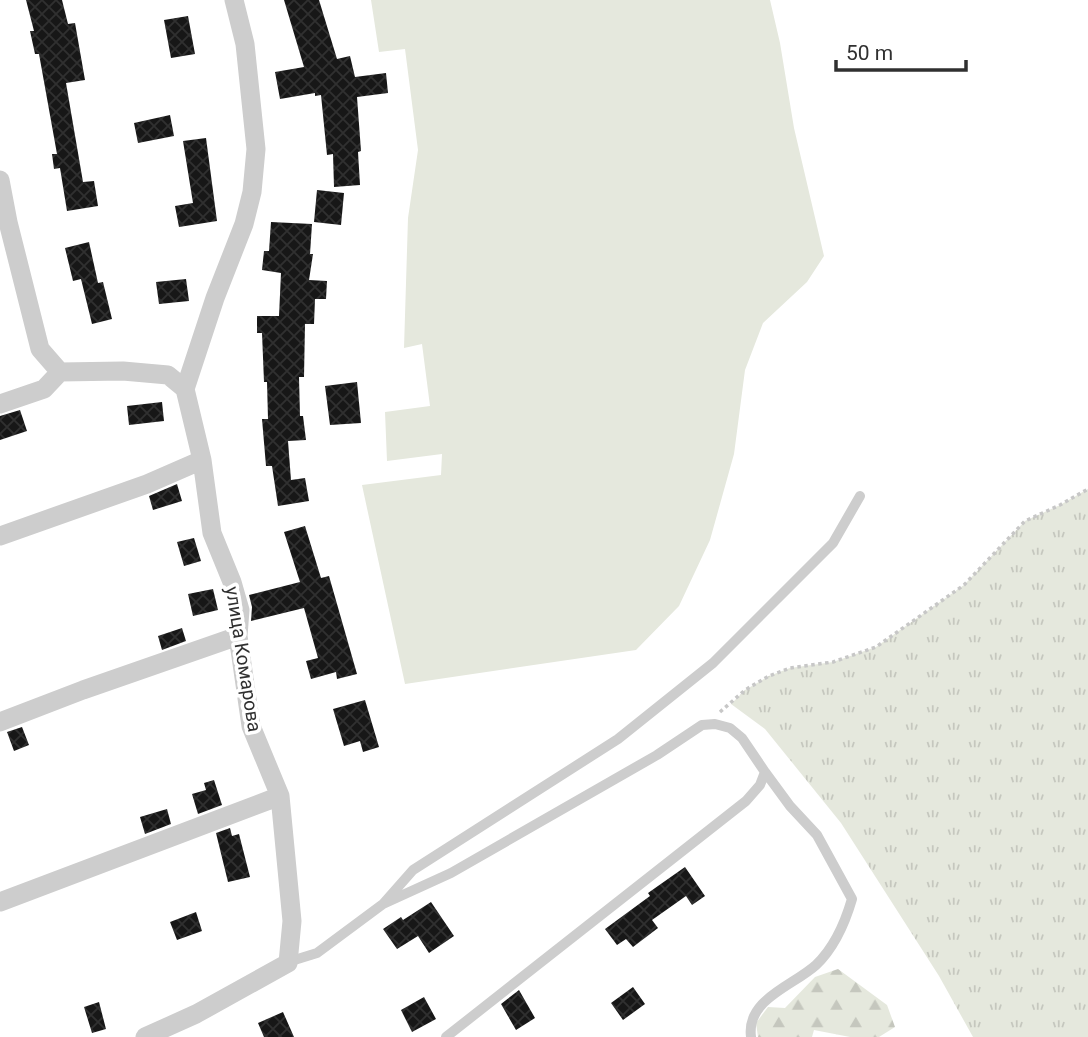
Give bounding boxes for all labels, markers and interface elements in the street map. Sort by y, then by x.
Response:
scale bar [836,28,965,72]
text: 50 m [846,41,893,65]
street label: улица Комарова [221,585,266,733]

